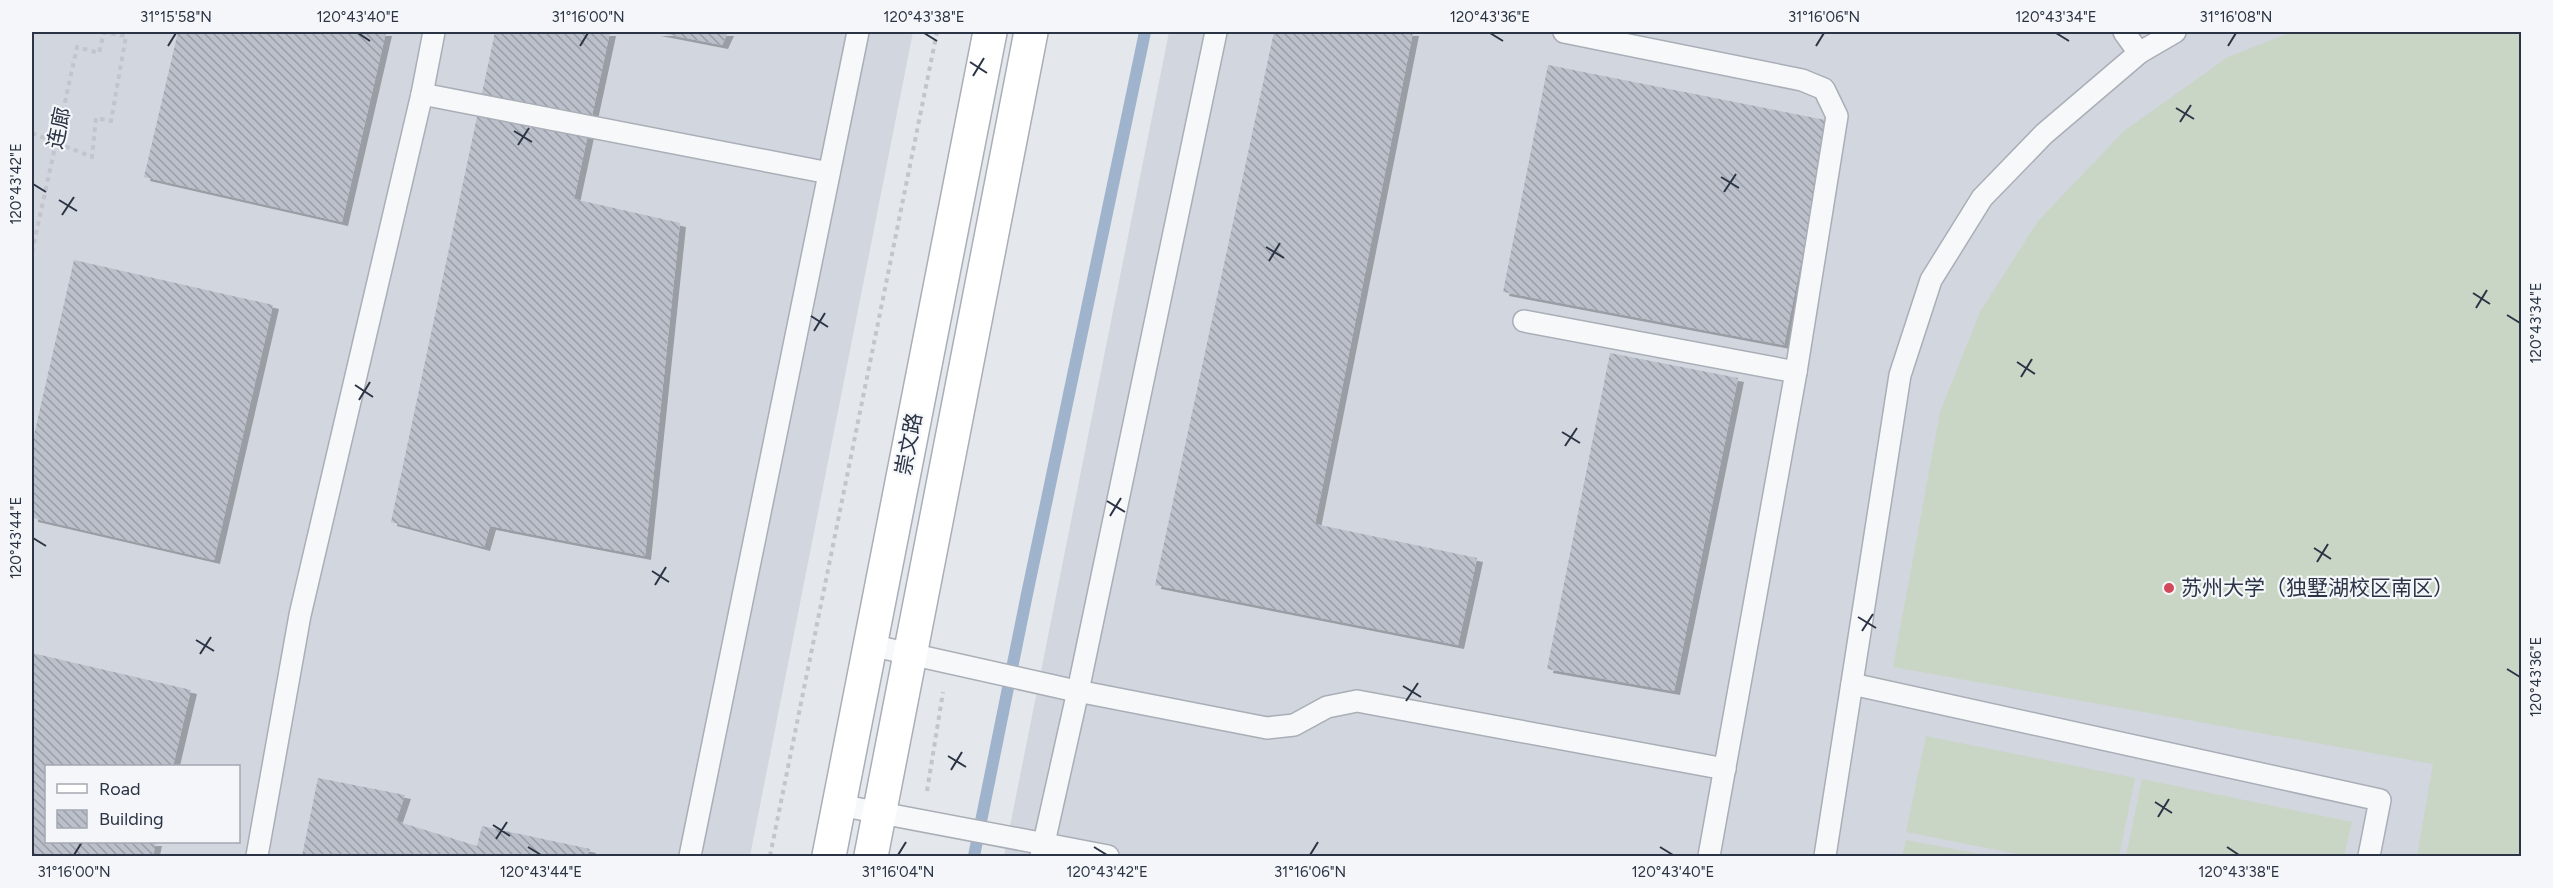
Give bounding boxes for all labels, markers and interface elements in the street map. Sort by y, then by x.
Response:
text: 31°15'58"N [140,8,212,26]
text: 120°43'40"E [317,8,399,26]
text: 31°16'00"N [551,8,625,26]
text: 120°43'38"E [883,8,965,26]
text: 120°43'36"E [1450,8,1530,26]
text: 31°16'06"N [1788,8,1860,26]
text: 120°43'34"E [2015,8,2097,26]
text: 31°16'08"N [2200,8,2272,26]
street label: 连廊 [42,105,75,151]
text: 120°43'42"E [7,143,25,225]
text: 120°43'34"E [2527,282,2545,364]
street label: 崇文路 [890,411,927,477]
text: 120°43'44"E [7,497,25,579]
place label: 苏州大学（独墅湖校区南区） [2181,575,2454,600]
marker: 苏州大学（独墅湖校区南区） [2162,581,2176,595]
text: 120°43'36"E [2527,637,2545,717]
legend [45,765,240,843]
text: Road [99,778,140,800]
text: Building [99,808,164,830]
text: 31°16'00"N [37,863,111,881]
text: 120°43'44"E [500,863,582,881]
text: 31°16'04"N [862,863,934,881]
text: 120°43'42"E [1066,863,1148,881]
text: 31°16'06"N [1274,863,1346,881]
text: 120°43'40"E [1632,863,1714,881]
text: 120°43'38"E [2198,863,2280,881]

